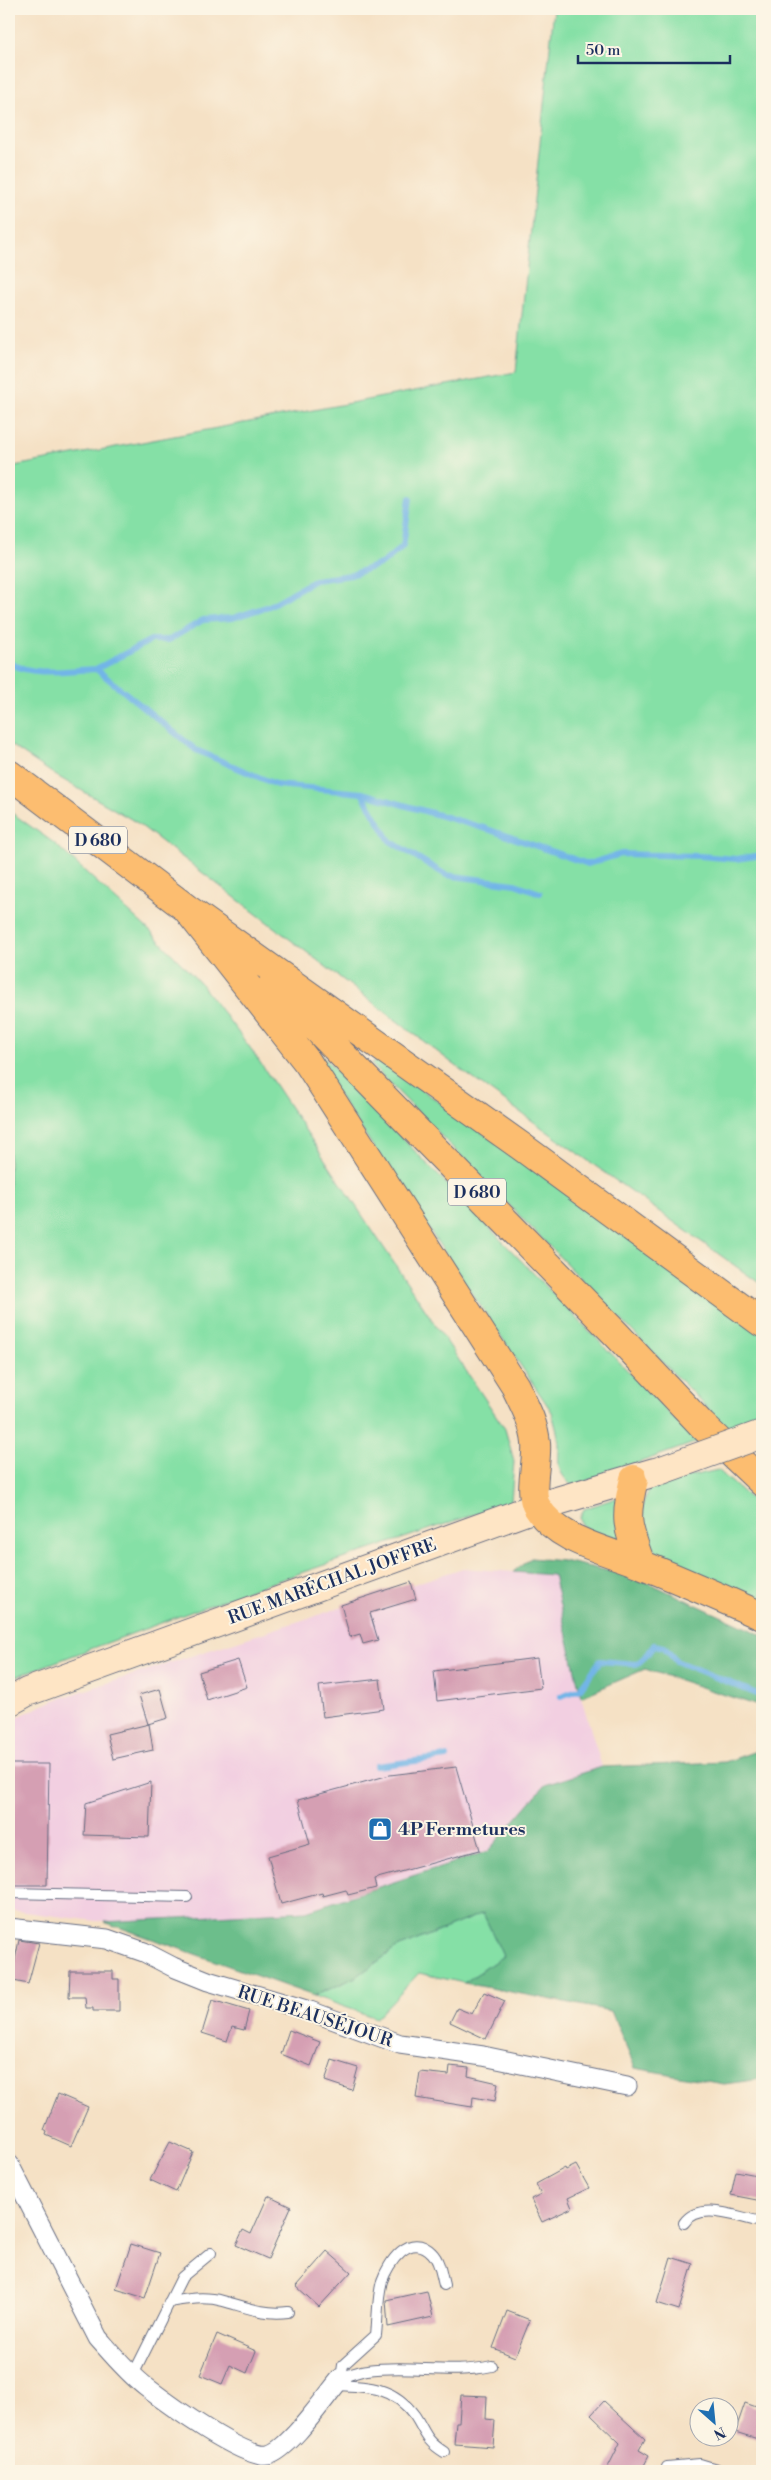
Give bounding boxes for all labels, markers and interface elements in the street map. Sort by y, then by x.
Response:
scale bar [578,32,731,64]
text: 50 m [586,41,620,60]
road number: D 680 [69,826,127,854]
road number: D 680 [448,1178,506,1206]
street label: RUE MARÉCHAL JOFFRE [225,1533,440,1630]
shop icon: 4P Fermetures [367,1816,393,1842]
place label: 4P Fermetures [398,1818,526,1841]
street label: RUE BEAUSÉJOUR [234,1981,396,2053]
north arrow [688,2398,738,2448]
text: N [710,2422,728,2443]

